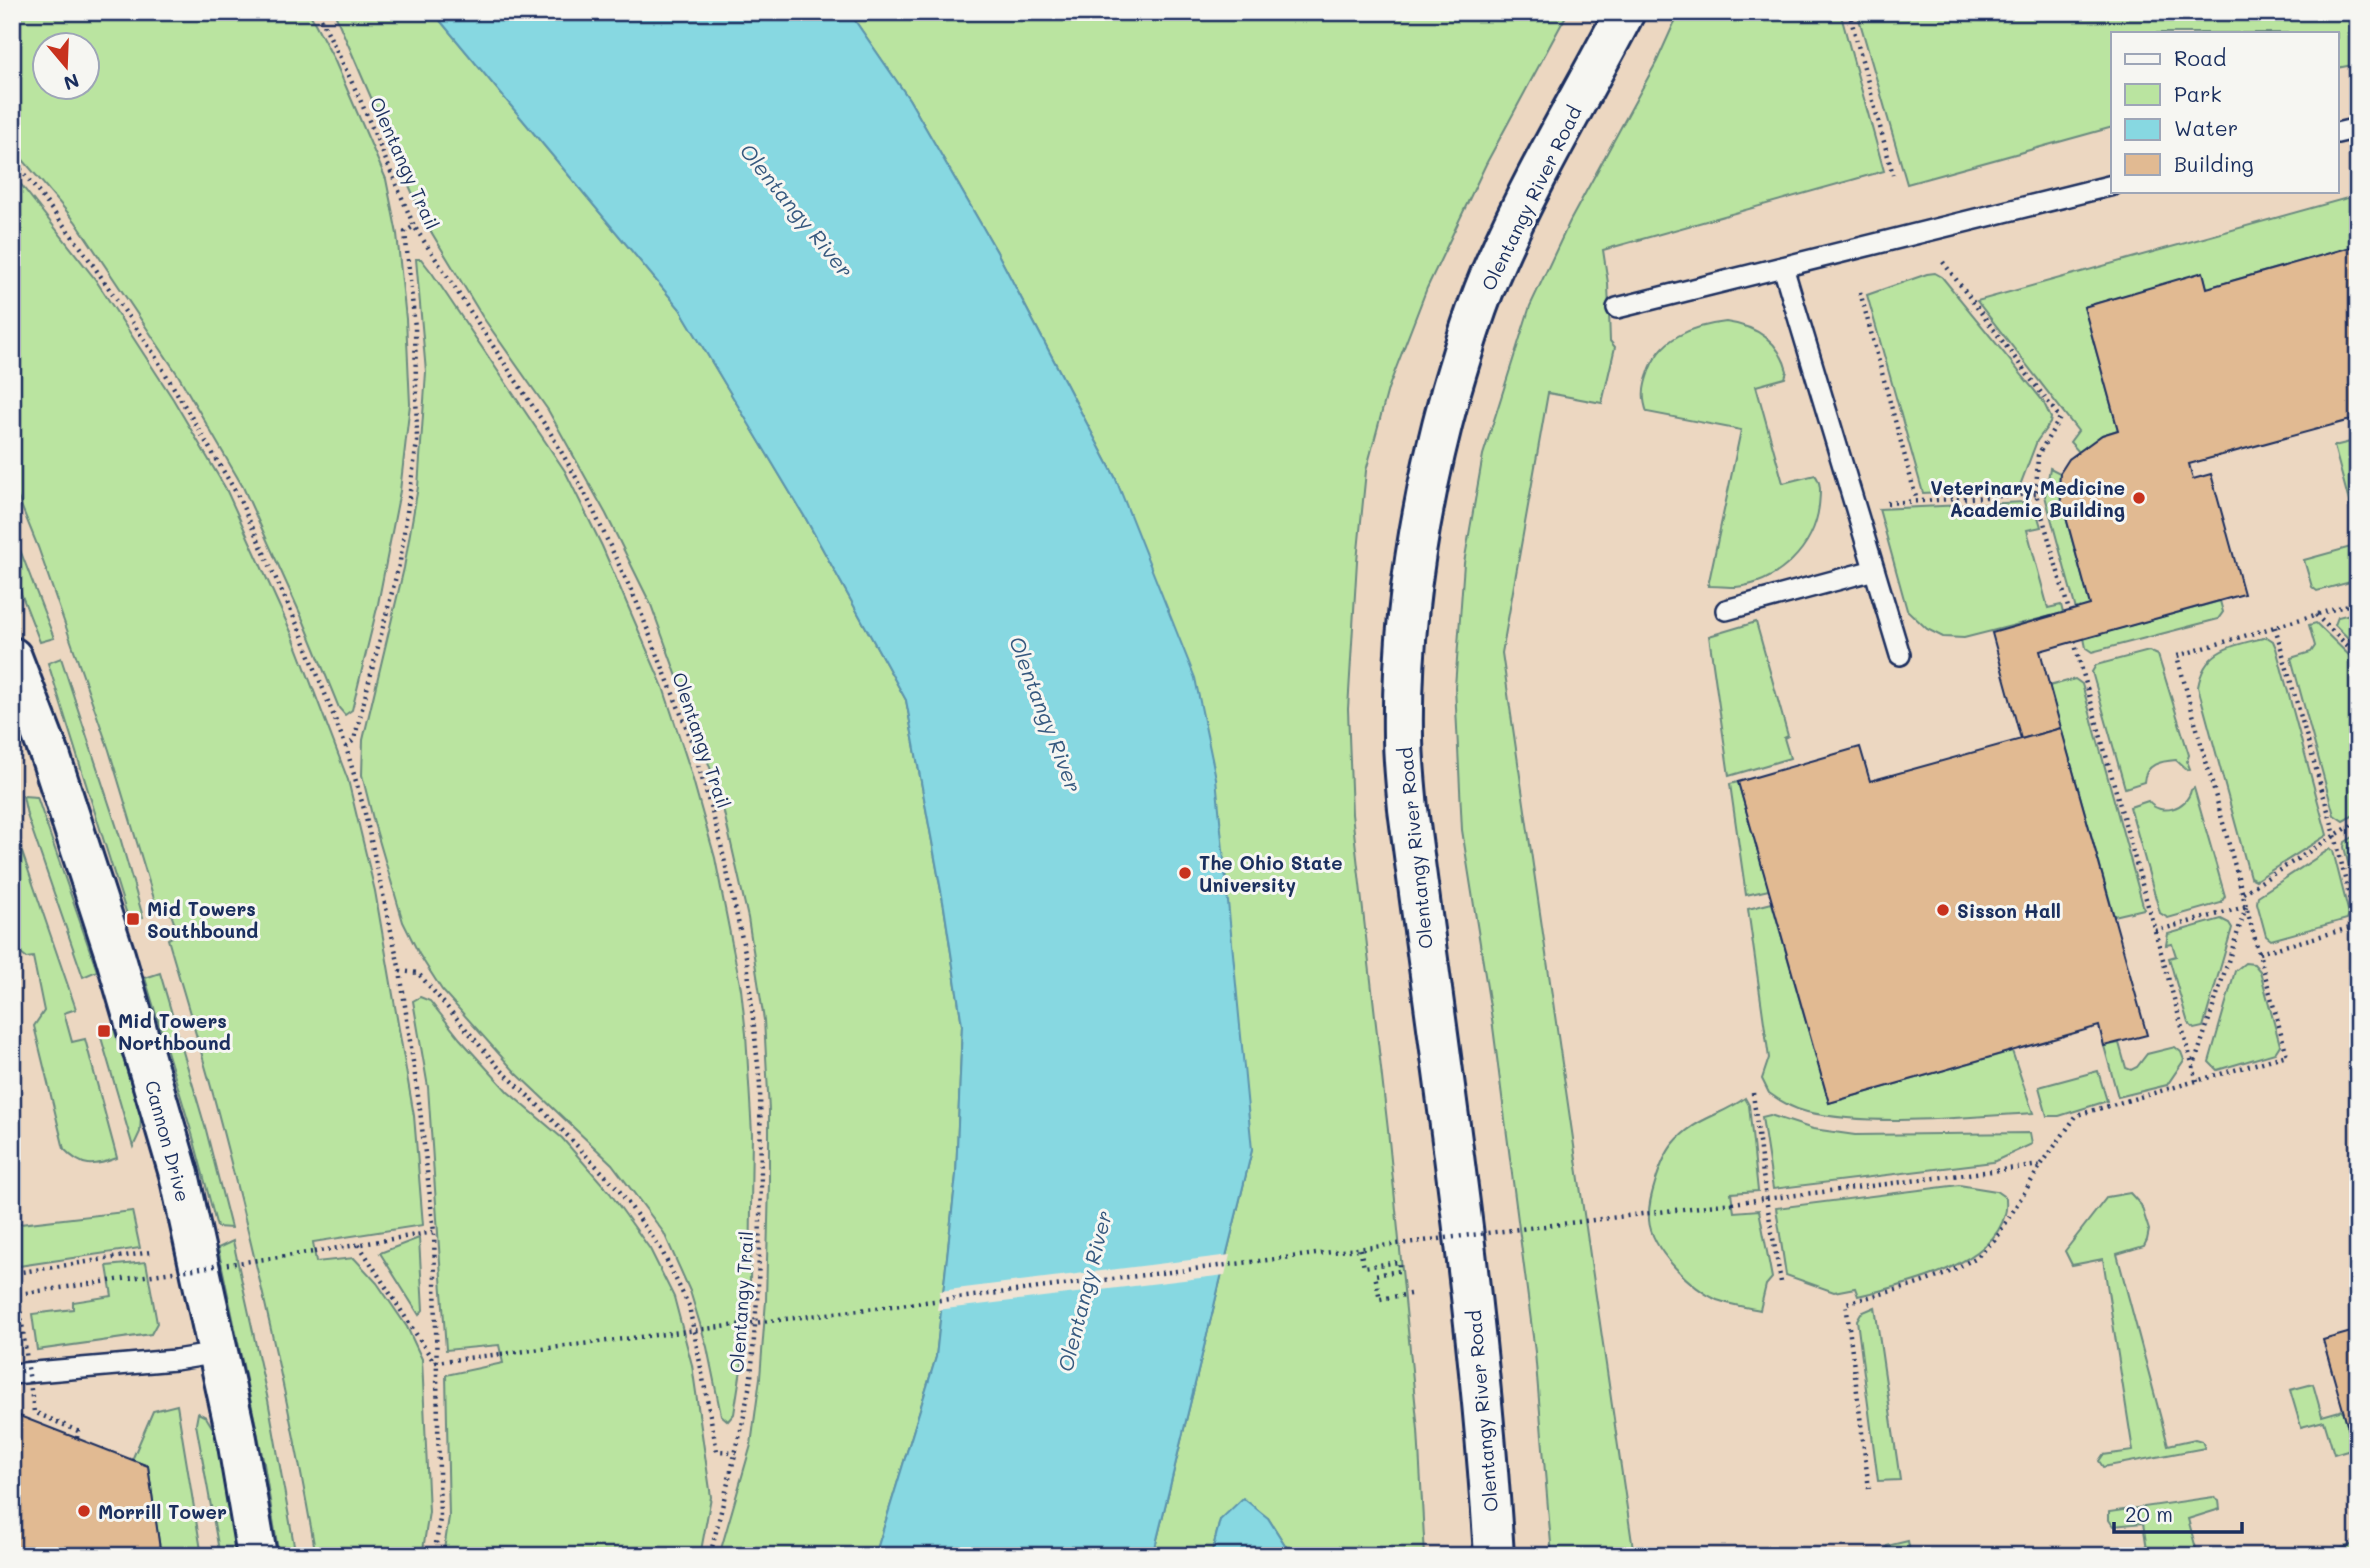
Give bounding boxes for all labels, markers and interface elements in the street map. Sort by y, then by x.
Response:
north arrow [32,32,102,102]
legend [2111,32,2338,192]
text: Road [2174,44,2226,71]
text: N [61,68,83,97]
text: Park [2174,80,2222,107]
street label: Olentangy Trail [365,93,445,233]
street label: Olentangy River Road [1475,101,1587,295]
text: Water [2174,114,2238,141]
water label: Olentangy River [735,137,859,283]
text: Building [2174,150,2254,177]
place label: Veterinary Medicine Academic Building [1930,475,2125,522]
marker: Veterinary Medicine Academic Building [2131,490,2147,506]
water label: Olentangy River [1004,632,1088,796]
street label: Olentangy Trail [667,669,737,811]
street label: Olentangy River Road [1392,746,1438,950]
place label: The Ohio State University [1199,850,1342,897]
marker: The Ohio State University [1177,865,1193,881]
place label: Mid Towers Southbound [147,896,258,943]
place label: Sisson Hall [1957,898,2061,923]
marker: Sisson Hall [1935,902,1951,918]
marker: Mid Towers Southbound [125,911,141,927]
place label: Mid Towers Northbound [118,1008,231,1055]
marker: Mid Towers Northbound [96,1023,112,1039]
street label: Cannon Drive [140,1078,196,1204]
water label: Olentangy River [1051,1208,1117,1374]
street label: Olentangy Trail [724,1230,758,1374]
street label: Olentangy River Road [1461,1309,1503,1513]
scale bar [2114,1491,2242,1535]
place label: Morrill Tower [98,1499,227,1524]
text: 20 m [2125,1500,2173,1527]
marker: Morrill Tower [76,1503,92,1519]

